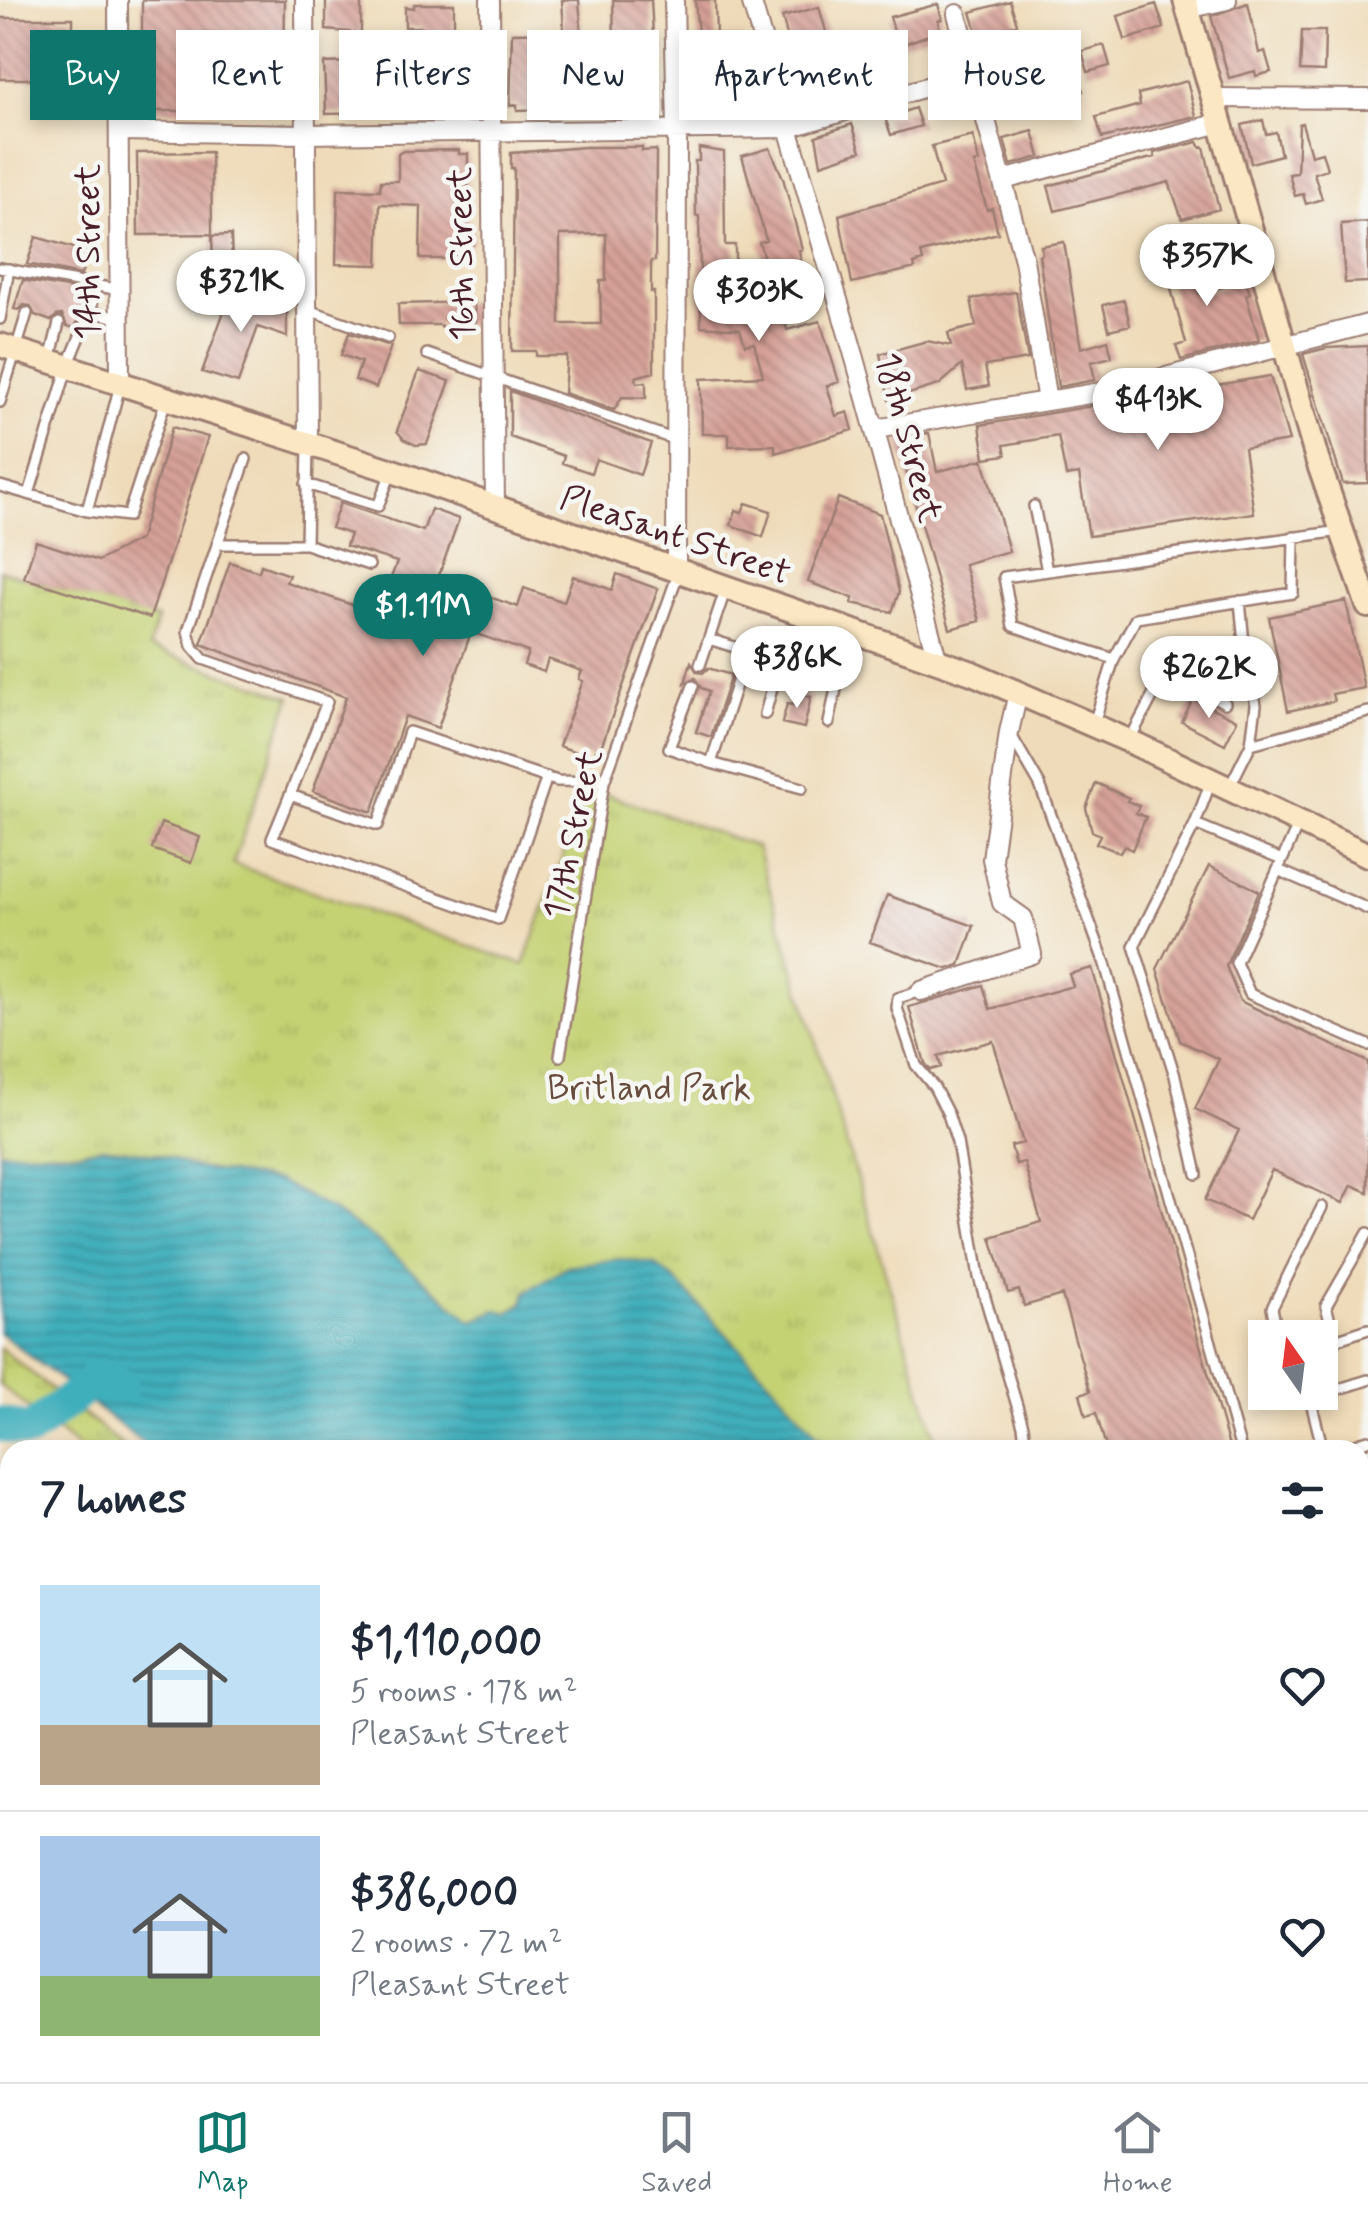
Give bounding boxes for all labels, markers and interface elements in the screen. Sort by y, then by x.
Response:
chip: Buy [30,30,156,120]
chip: Rent [176,30,319,120]
chip: Filters [339,30,507,120]
chip: New [527,30,659,120]
chip: Apartment [679,30,908,120]
chip: House [928,30,1081,120]
street label: 14th Street [66,164,112,340]
street label: 16th Street [437,166,487,341]
pin: $357K [1137,224,1277,309]
text: $357K [1162,235,1252,277]
pin: $321K [171,250,311,335]
pin: $303K [689,259,829,344]
text: $321K [198,261,284,303]
text: $303K [715,270,803,312]
street label: 18th Street [863,348,953,528]
pin: $413K [1088,368,1228,453]
text: $413K [1115,379,1201,421]
street label: Pleasant Street [554,475,797,597]
pin: $1.11M [342,574,504,659]
text: $1.11M [375,585,471,627]
pin: $386K [727,626,867,711]
pin: $262K [1139,636,1279,721]
text: $386K [753,637,841,679]
text: $262K [1162,647,1256,689]
street label: 17th Street [534,745,614,924]
park label: Britland Park [547,1066,751,1112]
north arrow [1248,1320,1338,1410]
map controls [1248,1320,1338,1410]
text: 7 homes [40,1473,187,1528]
icon: filters [1275,1473,1330,1528]
text: $1,110,000 [350,1616,542,1671]
icon: home [120,1625,240,1745]
icon: heart [1275,1658,1330,1713]
text: 5 rooms · 178 m² [350,1671,577,1713]
text: Pleasant Street [350,1713,570,1755]
text: $386,000 [350,1867,518,1922]
icon: home [120,1876,240,1996]
icon: heart [1275,1909,1330,1964]
text: 2 rooms · 72 m² [350,1922,563,1964]
text: Pleasant Street [350,1964,570,2006]
tab: Map [195,2105,250,2202]
tab: Saved [641,2105,712,2202]
tab: Home [1103,2105,1173,2202]

